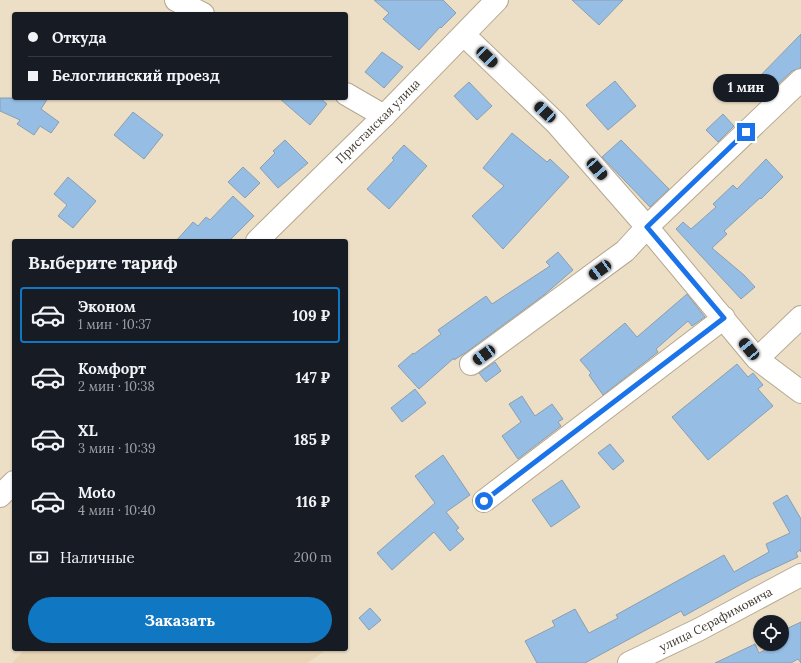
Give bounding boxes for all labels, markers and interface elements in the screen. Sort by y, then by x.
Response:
text: Откуда [52,28,106,47]
car [474,44,500,70]
text: Белоглинский проезд [52,66,220,85]
callout: 1 мин [713,74,779,102]
street label: Пристанская улица [332,76,423,166]
text: 1 мин [728,79,764,96]
car [532,99,558,125]
route end [737,123,755,141]
car [585,156,609,182]
text: Выберите тариф [28,251,178,274]
car [587,258,613,282]
icon: car [30,297,66,333]
text: Эконом [78,297,136,316]
text: 109 ₽ [292,306,330,325]
text: 1 мин · 10:37 [78,316,151,333]
car [737,336,761,362]
car [471,343,497,367]
icon: car [30,359,66,395]
text: Комфорт [78,359,146,378]
text: 147 ₽ [295,368,330,387]
text: 2 мин · 10:38 [78,378,155,395]
icon: car [30,421,66,457]
text: XL [78,421,98,440]
text: 185 ₽ [294,430,330,449]
text: 3 мин · 10:39 [78,440,155,457]
icon: car [30,483,66,519]
text: Moto [78,483,115,502]
text: 116 ₽ [296,492,330,511]
route start [475,492,493,510]
text: 4 мин · 10:40 [78,502,156,519]
icon: cash [28,546,50,568]
text: Наличные [60,548,135,567]
text: 200 m [294,549,332,566]
street label: улица Серафимовича [656,584,775,655]
button: Заказать [28,597,332,643]
map controls [753,615,789,651]
button: locate [753,615,789,651]

